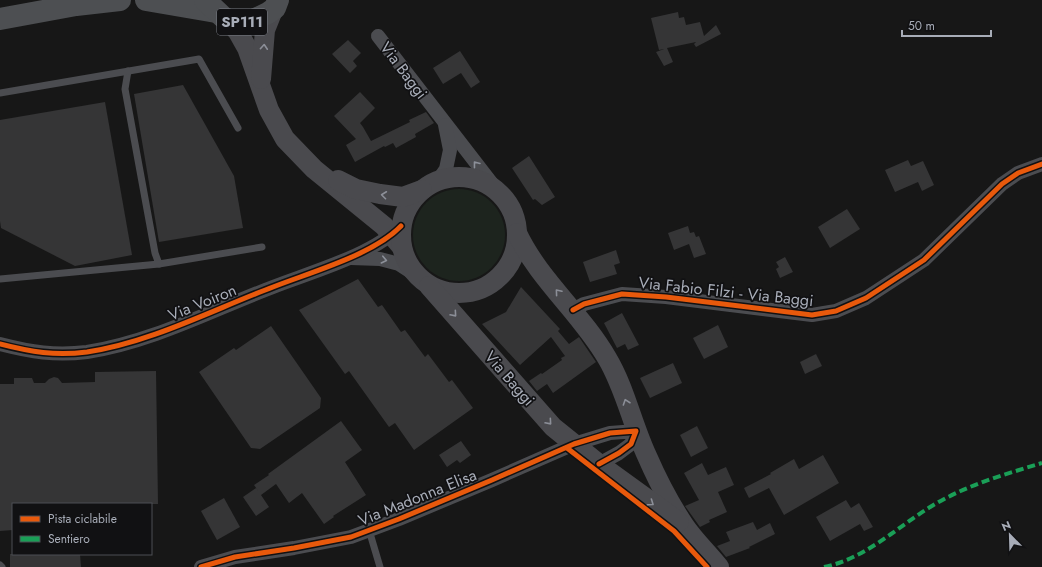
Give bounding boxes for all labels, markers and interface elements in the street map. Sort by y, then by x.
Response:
road number: SP111 [217,9,267,35]
scale bar [902,12,991,38]
text: 50 m [908,17,935,35]
street label: Via Baggi [374,37,433,104]
one-way arrow [259,44,268,50]
one-way arrow [474,161,481,168]
one-way arrow [381,191,387,200]
one-way arrow [381,256,387,264]
street label: Via Fabio Filzi - Via Baggi [637,271,815,312]
street label: Via Voiron [165,278,240,327]
one-way arrow [556,290,563,297]
one-way arrow [449,309,457,317]
street label: Via Baggi [479,346,540,411]
one-way arrow [623,398,631,405]
one-way arrow [545,417,552,425]
street label: Via Madonna Elisa [355,463,480,532]
one-way arrow [647,498,654,506]
legend [12,503,152,555]
text: Pista ciclabile [48,510,117,528]
north arrow [990,515,1030,555]
text: N [999,517,1013,535]
text: Sentiero [48,530,90,548]

